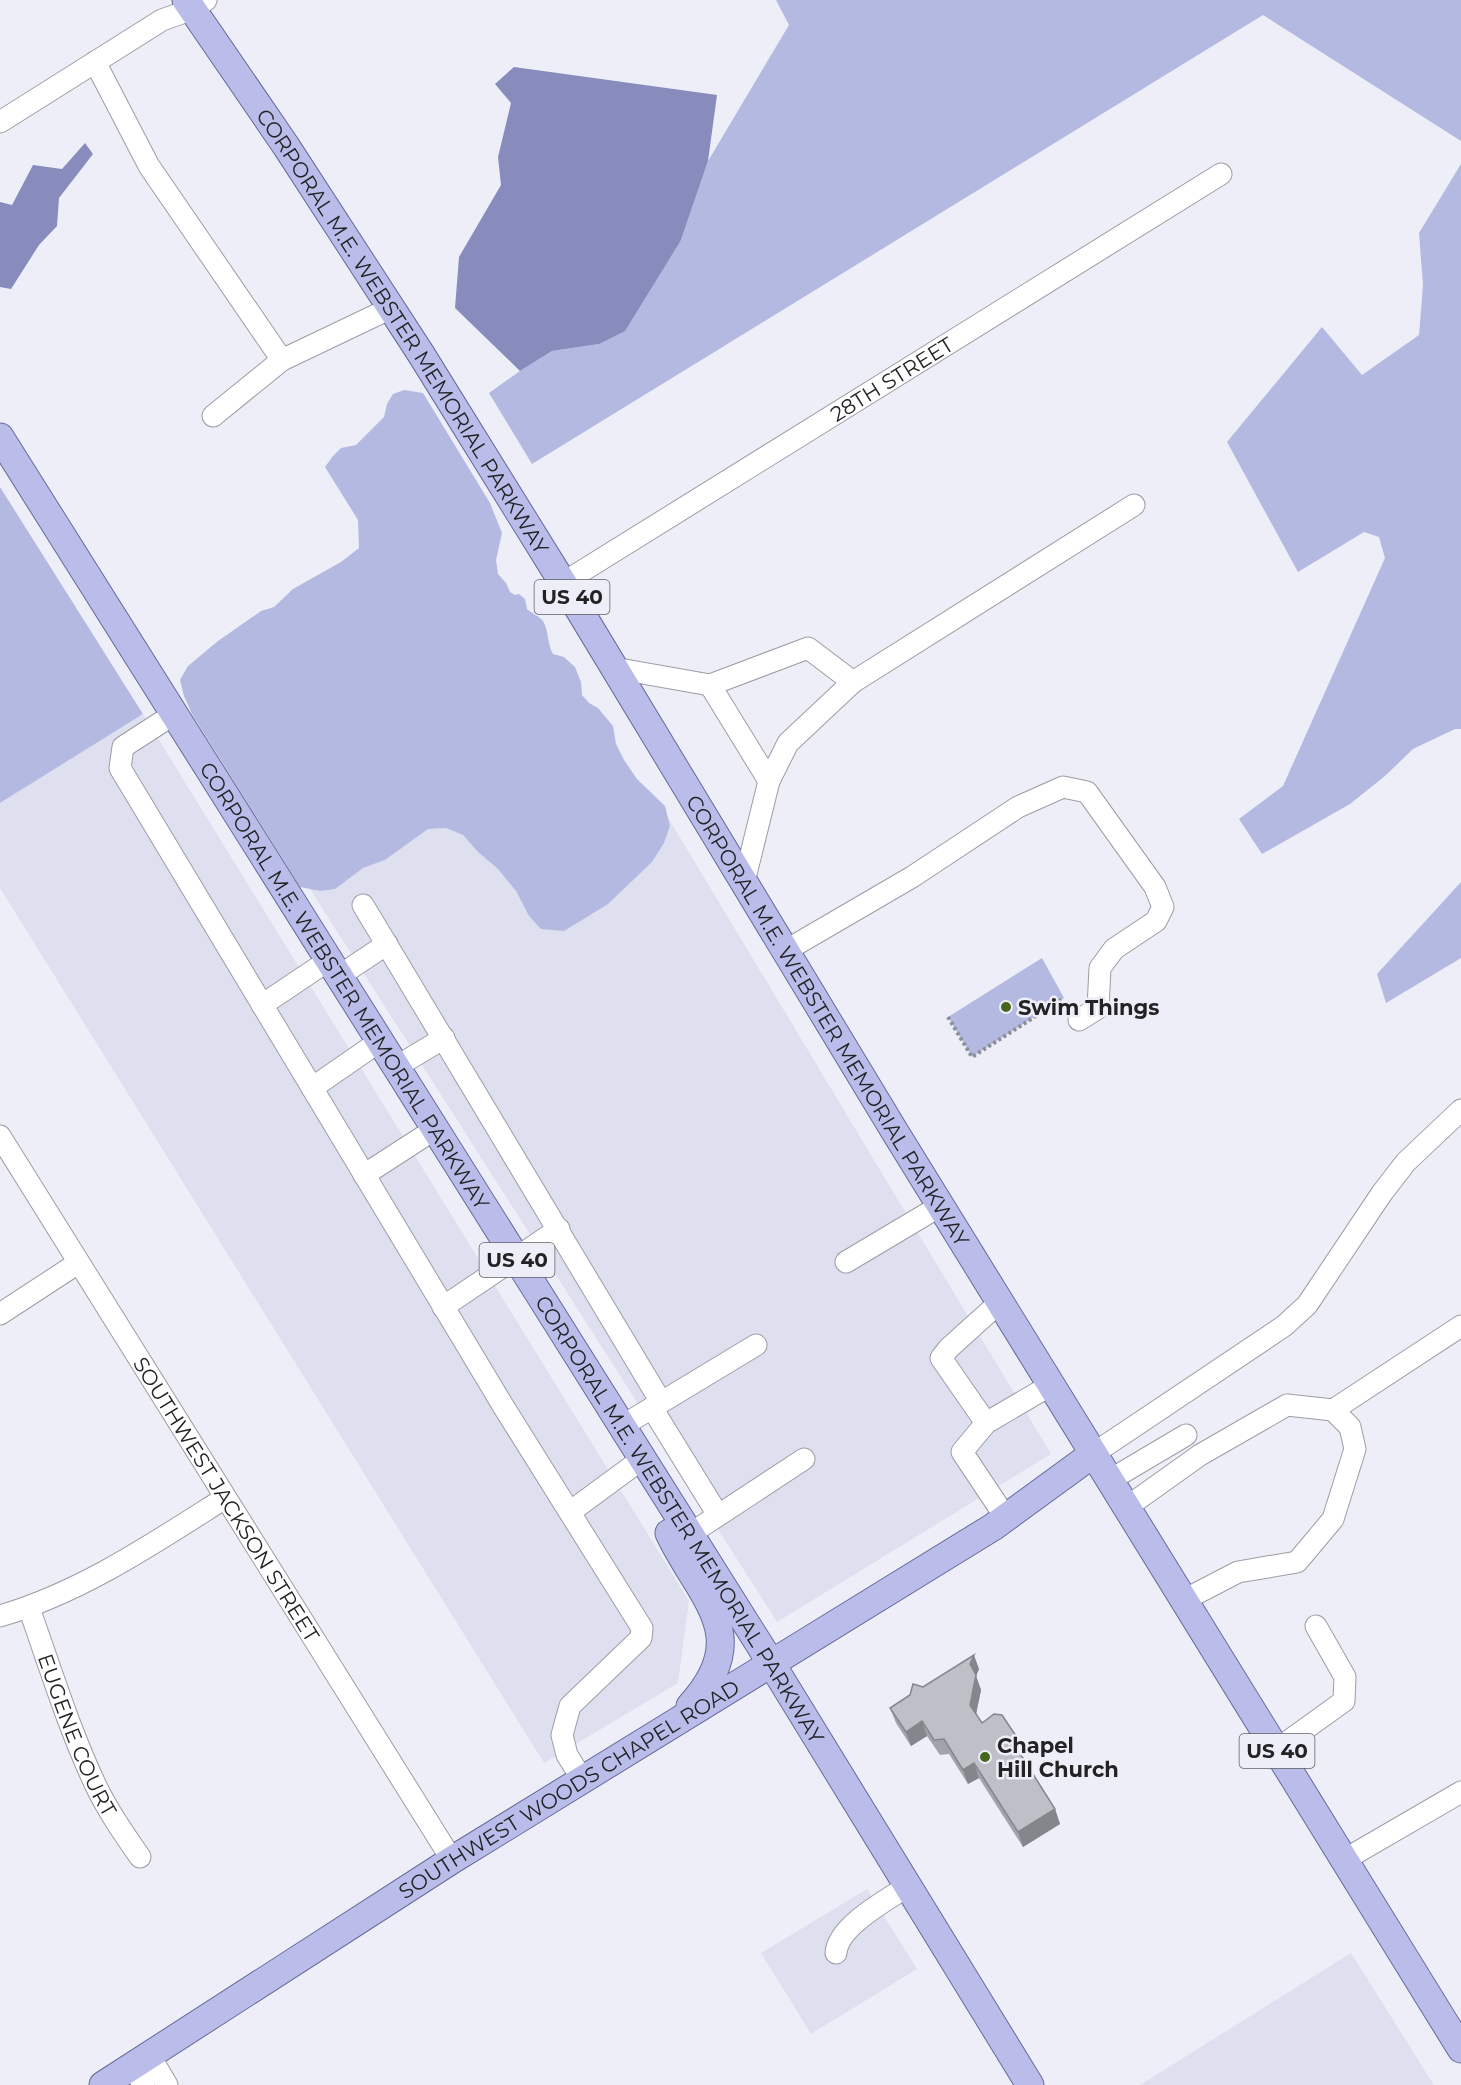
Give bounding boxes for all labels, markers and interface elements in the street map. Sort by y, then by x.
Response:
street label: CORPORAL M.E. WEBSTER MEMORIAL PARKWAY [251,104,555,559]
street label: 28TH STREET [826,331,958,426]
road number: US 40 [534,580,610,614]
street label: CORPORAL M.E. WEBSTER MEMORIAL PARKWAY [195,757,495,1214]
street label: CORPORAL M.E. WEBSTER MEMORIAL PARKWAY [682,790,975,1251]
place label: Swim Things [1018,995,1159,1020]
marker: Swim Things [999,1000,1013,1014]
road number: US 40 [480,1243,554,1277]
street label: CORPORAL M.E. WEBSTER MEMORIAL PARKWAY [530,1290,830,1748]
street label: SOUTHWEST JACKSON STREET [128,1352,325,1646]
street label: EUGENE COURT [33,1650,122,1821]
street label: SOUTHWEST WOODS CHAPEL ROAD [394,1674,744,1904]
place label: Chapel Hill Church [997,1733,1119,1782]
road number: US 40 [1240,1734,1314,1768]
marker: Chapel Hill Church [978,1750,992,1764]

